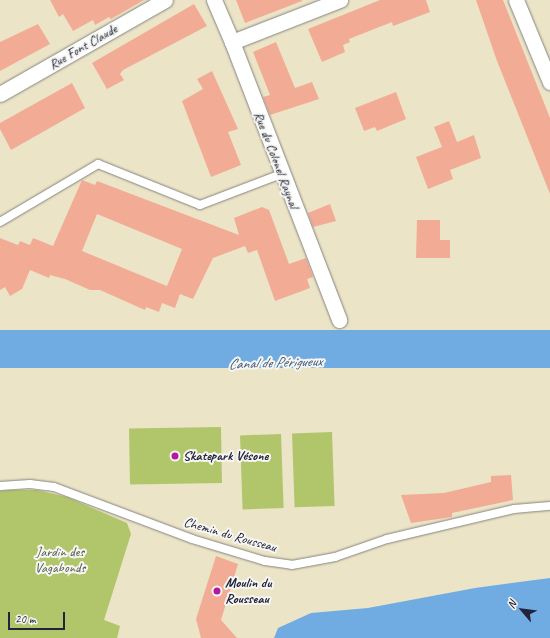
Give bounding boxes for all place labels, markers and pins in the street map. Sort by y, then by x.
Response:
place label: Skatepark Vésone [183,448,268,464]
marker: Skatepark Vésone [170,451,180,461]
place label: Moulin du Rousseau [225,575,271,608]
marker: Moulin du Rousseau [212,586,222,596]

